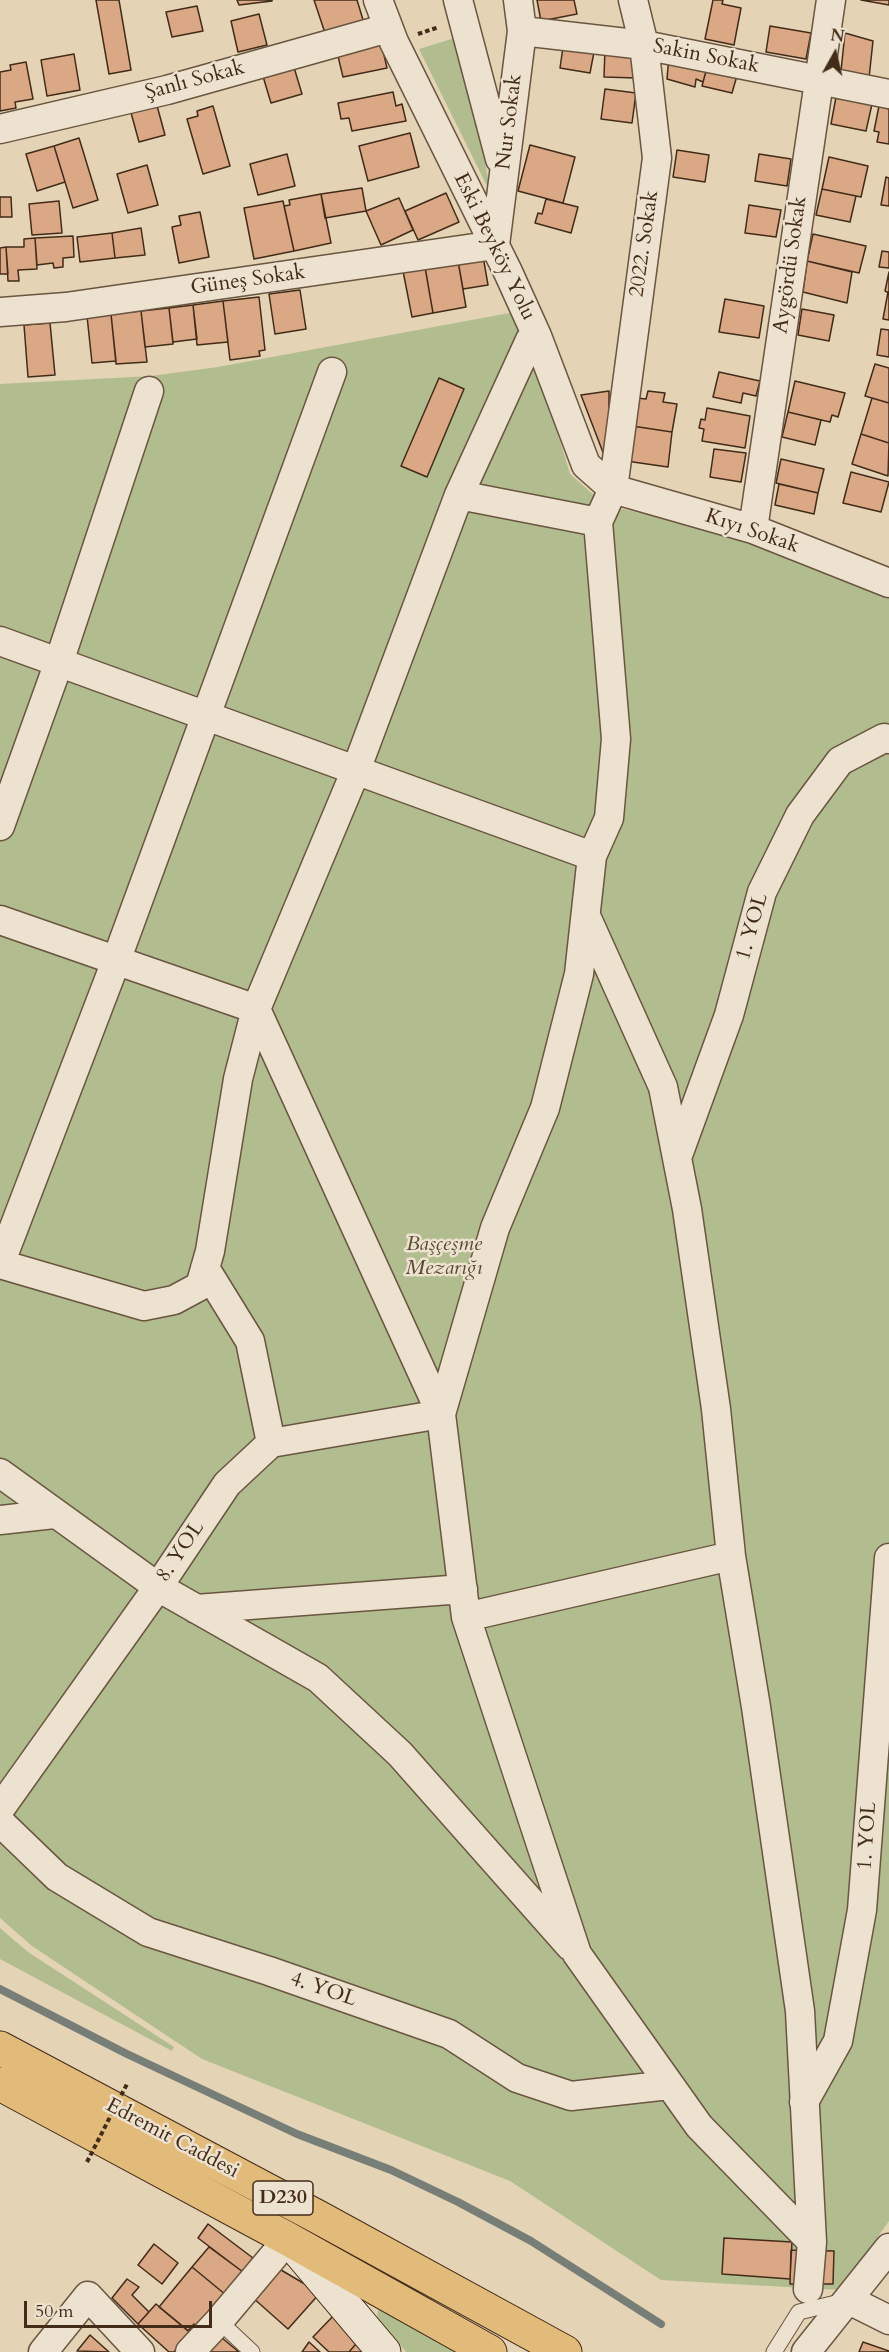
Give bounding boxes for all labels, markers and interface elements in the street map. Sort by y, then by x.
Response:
north arrow [805,24,865,84]
text: N [829,24,846,48]
street label: Sakin Sokak [651,34,761,80]
street label: Şanlı Sokak [143,56,247,106]
street label: Nur Sokak [492,73,528,171]
street label: Eski Beyköy Yolu [447,169,541,325]
street label: 2022. Sokak [625,189,665,299]
street label: Aygördü Sokak [769,195,813,335]
street label: Güneş Sokak [189,260,307,302]
street label: Kıyı Sokak [702,504,802,560]
street label: 1. YOL [731,891,775,963]
park label: Başçeşme Mezarığı [406,1232,482,1282]
street label: 8. YOL [151,1517,211,1587]
street label: 1. YOL [853,1801,883,1871]
street label: 4. YOL [287,1967,359,2013]
street label: Edremit Caddesi [101,2093,243,2185]
road number: D230 [253,2181,313,2215]
scale bar [27,2289,214,2327]
text: 50 m [35,2299,74,2324]

